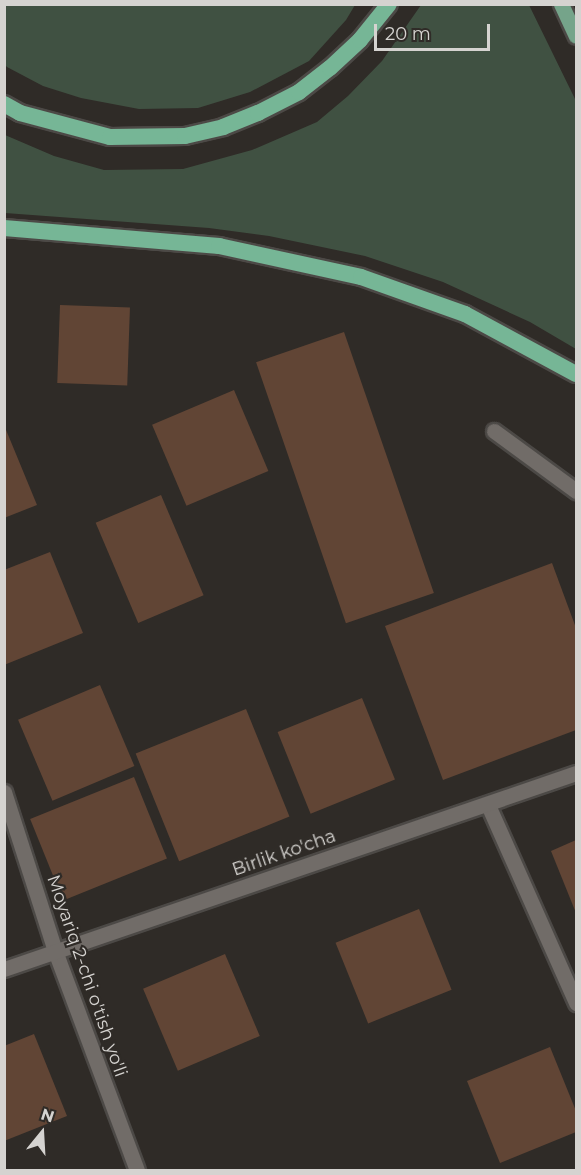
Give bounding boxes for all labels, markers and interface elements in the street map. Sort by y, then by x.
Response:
scale bar [377,12,492,50]
text: 20 m [385,23,431,45]
street label: Birlik ko'cha [229,825,339,881]
street label: Moyariq 2-chi o'tish yo'li [42,872,132,1080]
north arrow [12,1103,72,1163]
text: N [39,1104,57,1126]

